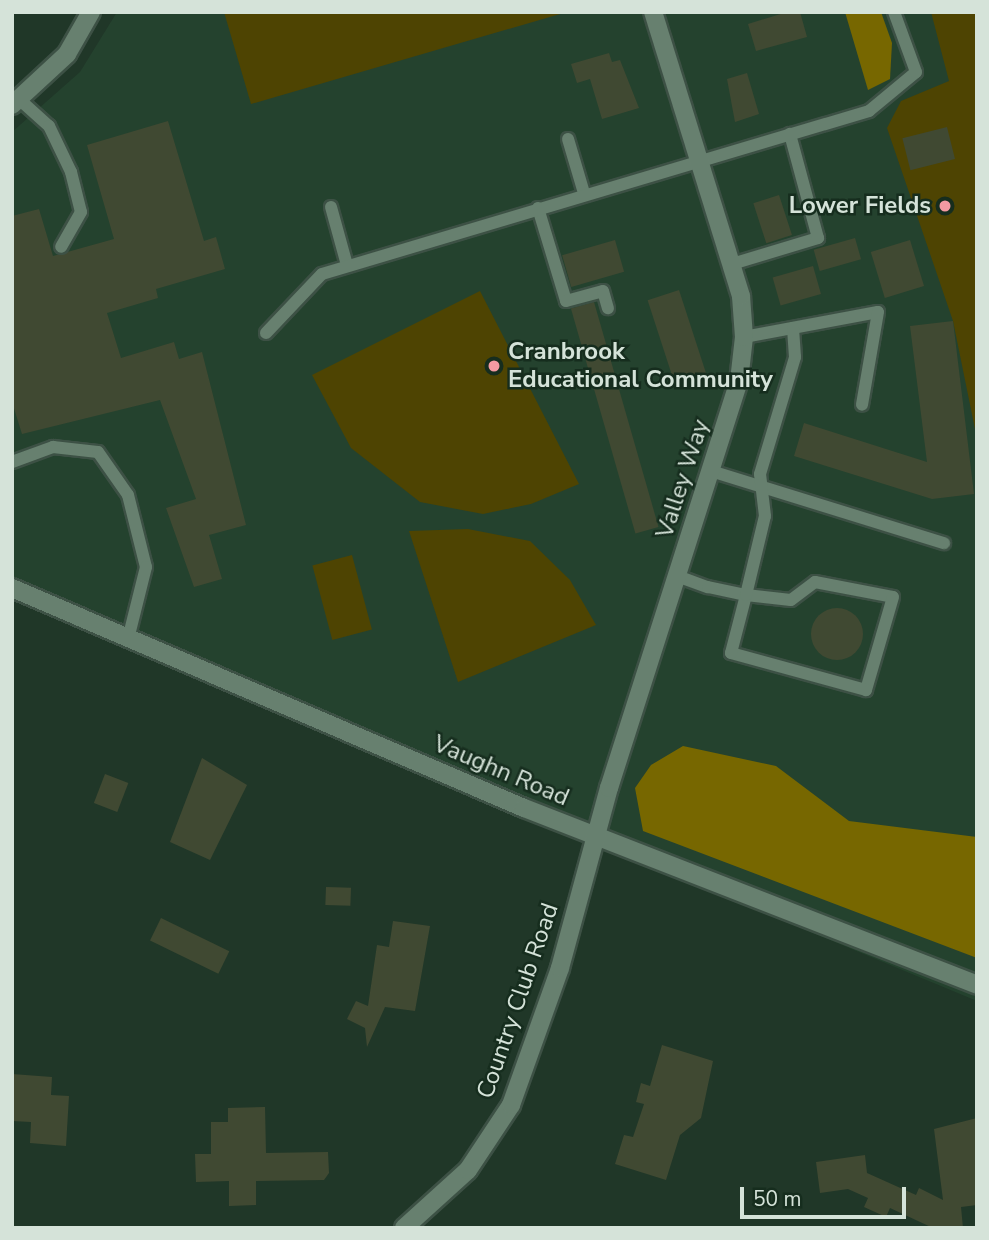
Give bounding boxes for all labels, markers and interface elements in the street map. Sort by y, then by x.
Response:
place label: Lower Fields [789,192,931,220]
marker: Lower Fields [937,198,953,214]
place label: Cranbrook Educational Community [508,338,773,394]
marker: Cranbrook Educational Community [486,358,502,374]
street label: Valley Way [650,416,716,542]
street label: Vaughn Road [429,729,573,813]
street label: Country Club Road [471,900,565,1102]
scale bar [744,1174,910,1218]
text: 50 m [753,1185,802,1213]

